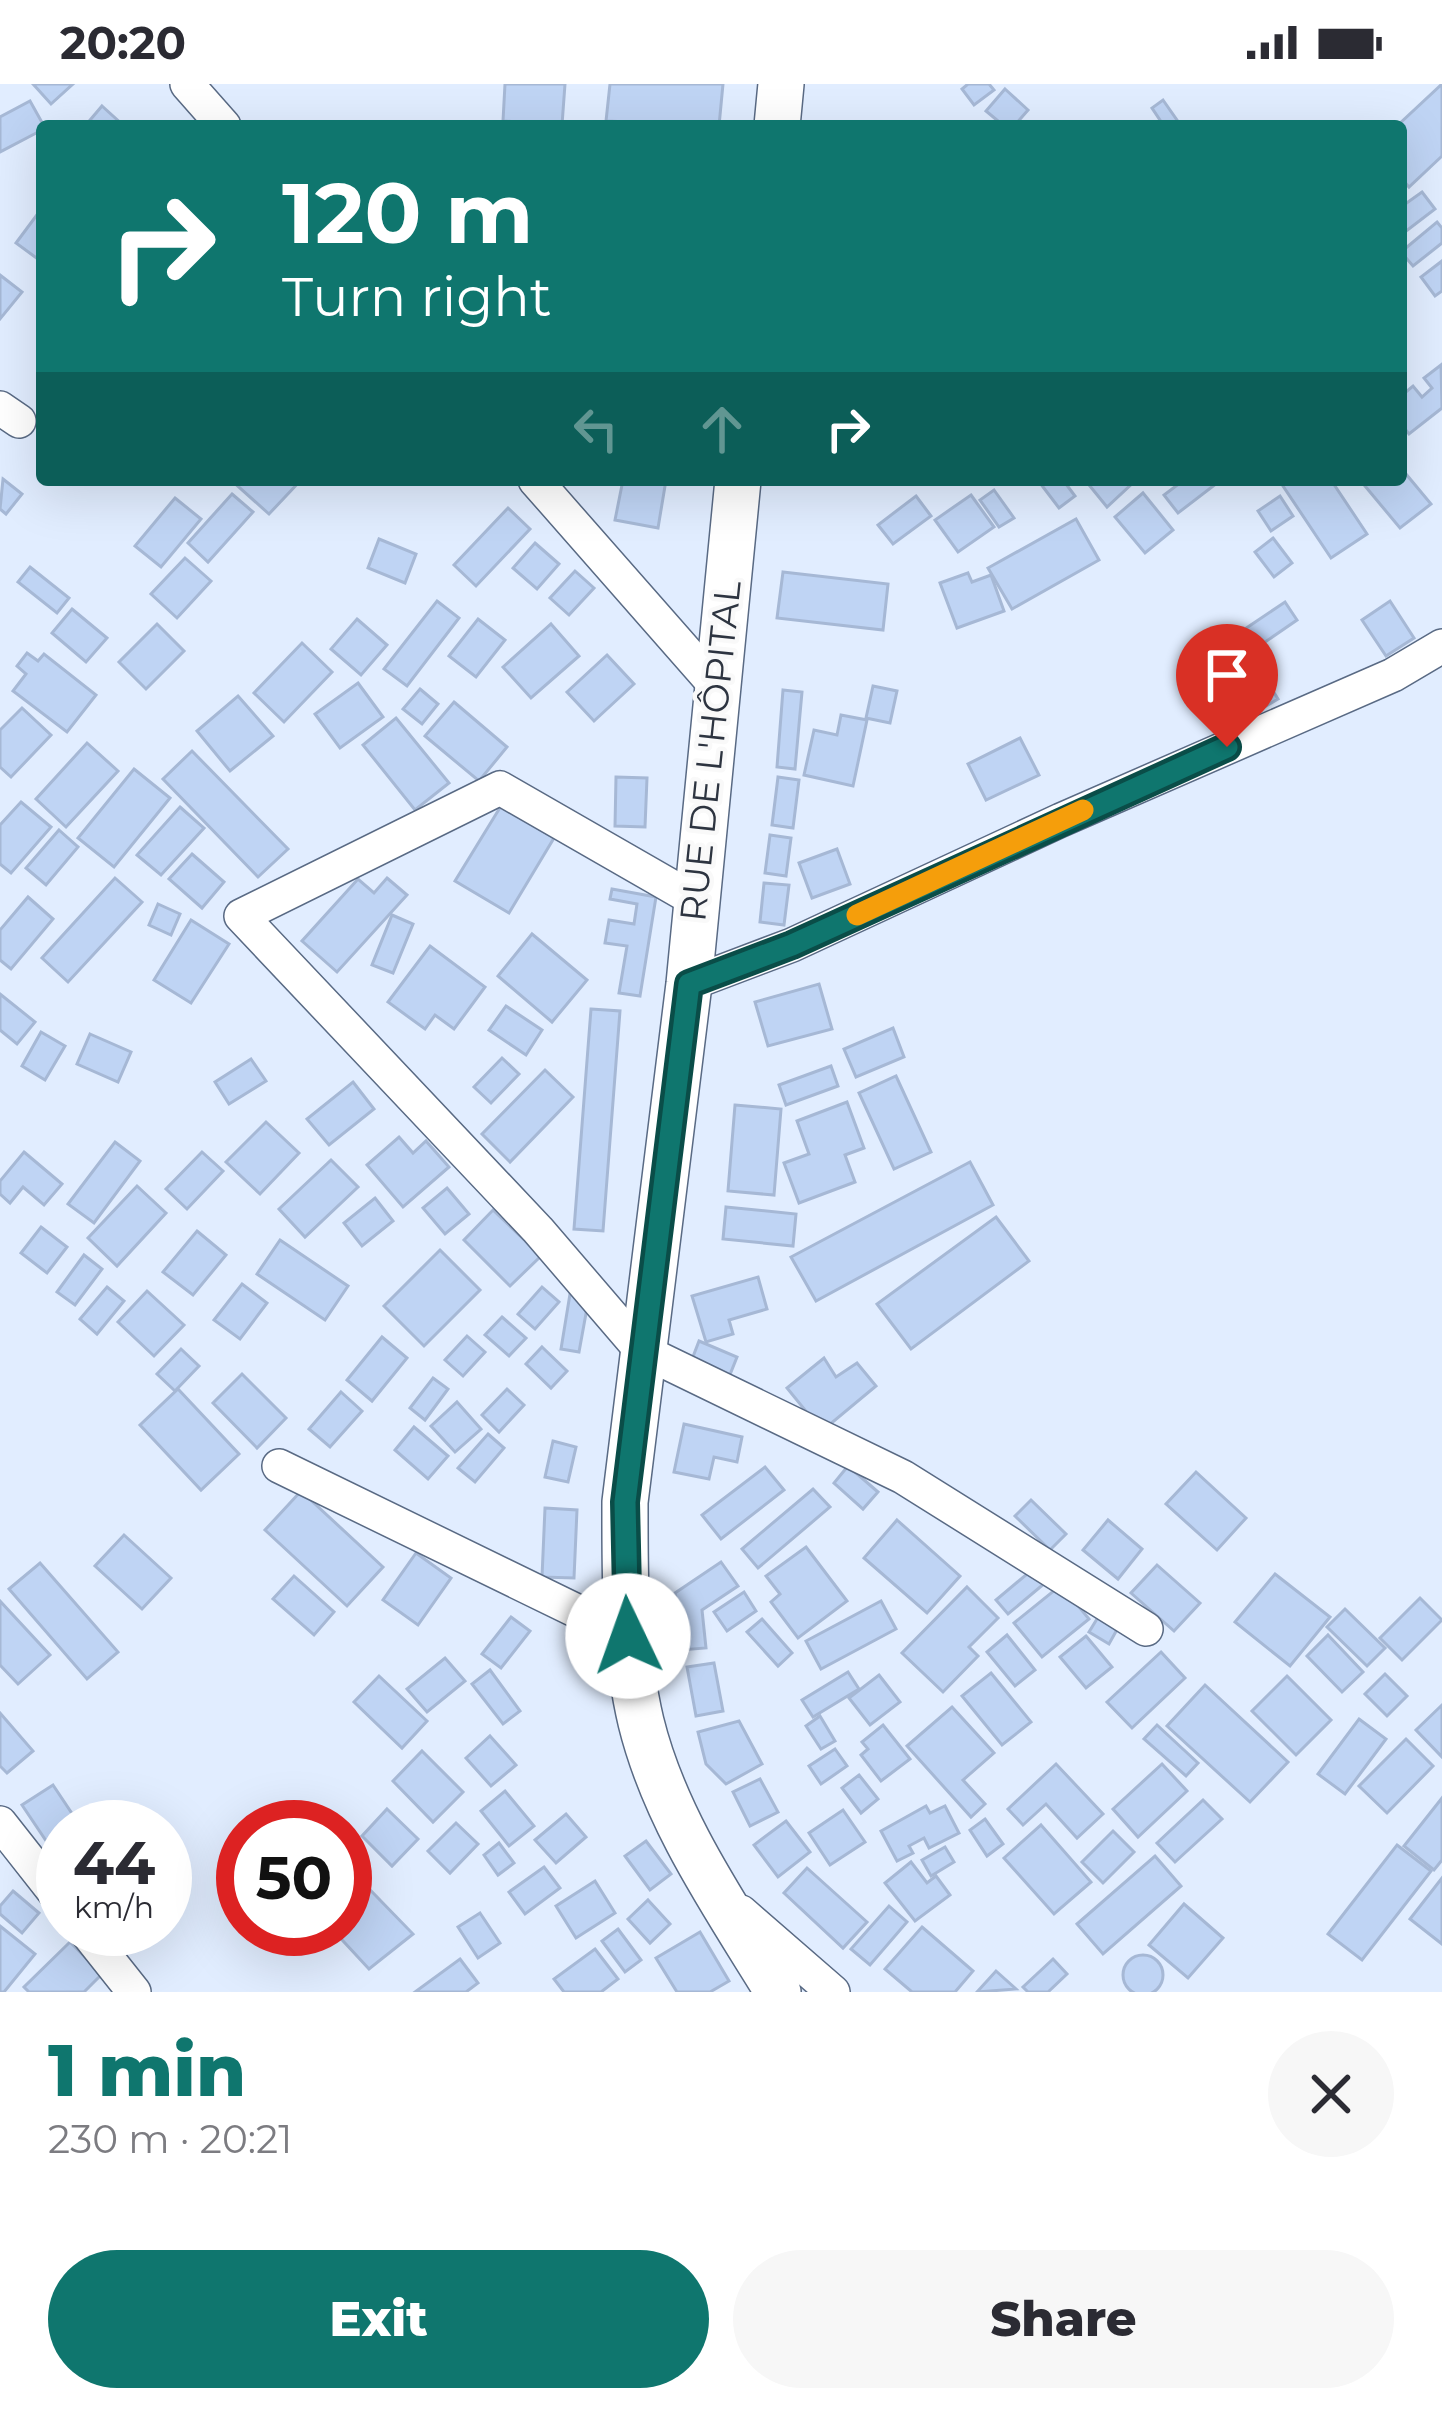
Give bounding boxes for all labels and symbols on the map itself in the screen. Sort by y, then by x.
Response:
street label: RUE DE L'HÔPITAL [670,579,750,923]
pin [1176,624,1278,747]
position arrow [565,1573,691,1699]
speed limit sign: 50 [216,1800,372,1956]

